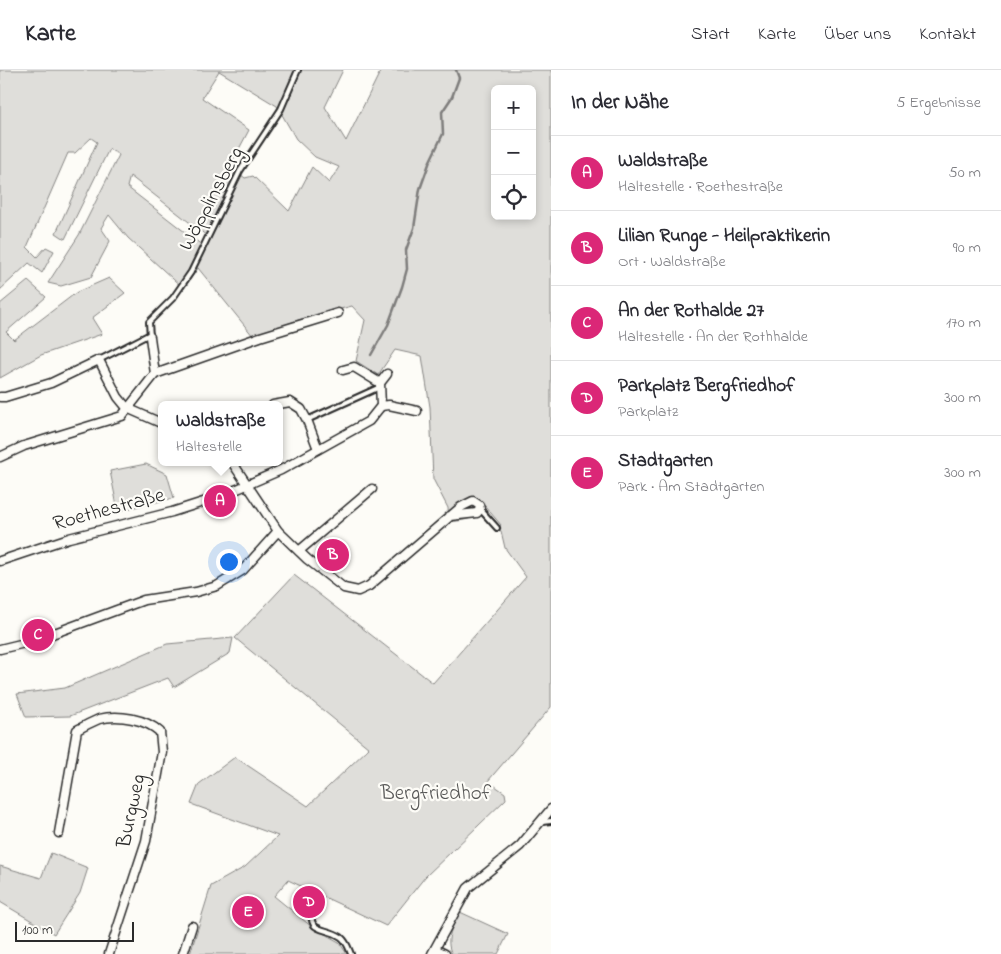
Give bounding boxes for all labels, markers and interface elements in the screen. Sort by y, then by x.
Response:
text: Karte [25,17,76,52]
text: Start [691,22,730,48]
text: Karte [758,22,796,48]
text: Über uns [824,22,891,48]
text: Kontakt [919,22,976,48]
map controls [491,85,536,220]
button: + [491,85,536,130]
text: In der Nähe [571,88,669,118]
text: 5 Ergebnisse [896,91,981,115]
button: − [491,130,536,175]
street label: Wöpplinsberg [172,142,254,257]
text: Waldstraße [618,148,708,175]
text: A [582,161,592,185]
text: 50 m [949,161,981,185]
button: locate [491,175,536,220]
text: Haltestelle · Roethestraße [618,175,783,199]
text: Lilian Runge - Heilpraktikerin [618,223,830,250]
text: B [582,236,592,260]
text: 90 m [953,236,981,260]
text: Ort · Waldstraße [618,250,726,274]
text: An der Rothalde 27 [618,298,764,325]
text: C [583,311,591,335]
text: 170 m [946,311,981,335]
text: Haltestelle · An der Rothhalde [618,325,808,349]
text: Parkplatz Bergfriedhof [618,373,795,400]
text: D [581,386,593,410]
text: 300 m [944,386,981,410]
text: Parkplatz [618,400,679,424]
popup [158,401,283,466]
text: Waldstraße [176,408,265,435]
text: Haltestelle [176,435,242,459]
text: Stadtgarten [618,448,713,475]
text: E [582,461,592,485]
text: 300 m [944,461,981,485]
text: Park · Am Stadtgarten [618,475,764,499]
street label: Roethestraße [50,481,169,539]
pin: A [204,482,236,520]
pin: B [317,536,349,574]
your location [216,549,242,575]
pin: C [22,616,54,654]
street label: Burgweg [109,771,156,852]
park label: Bergfriedhof [380,779,492,811]
pin: D [293,883,325,921]
pin: E [232,893,264,931]
scale bar [15,919,134,942]
text: 100 m [22,920,53,941]

